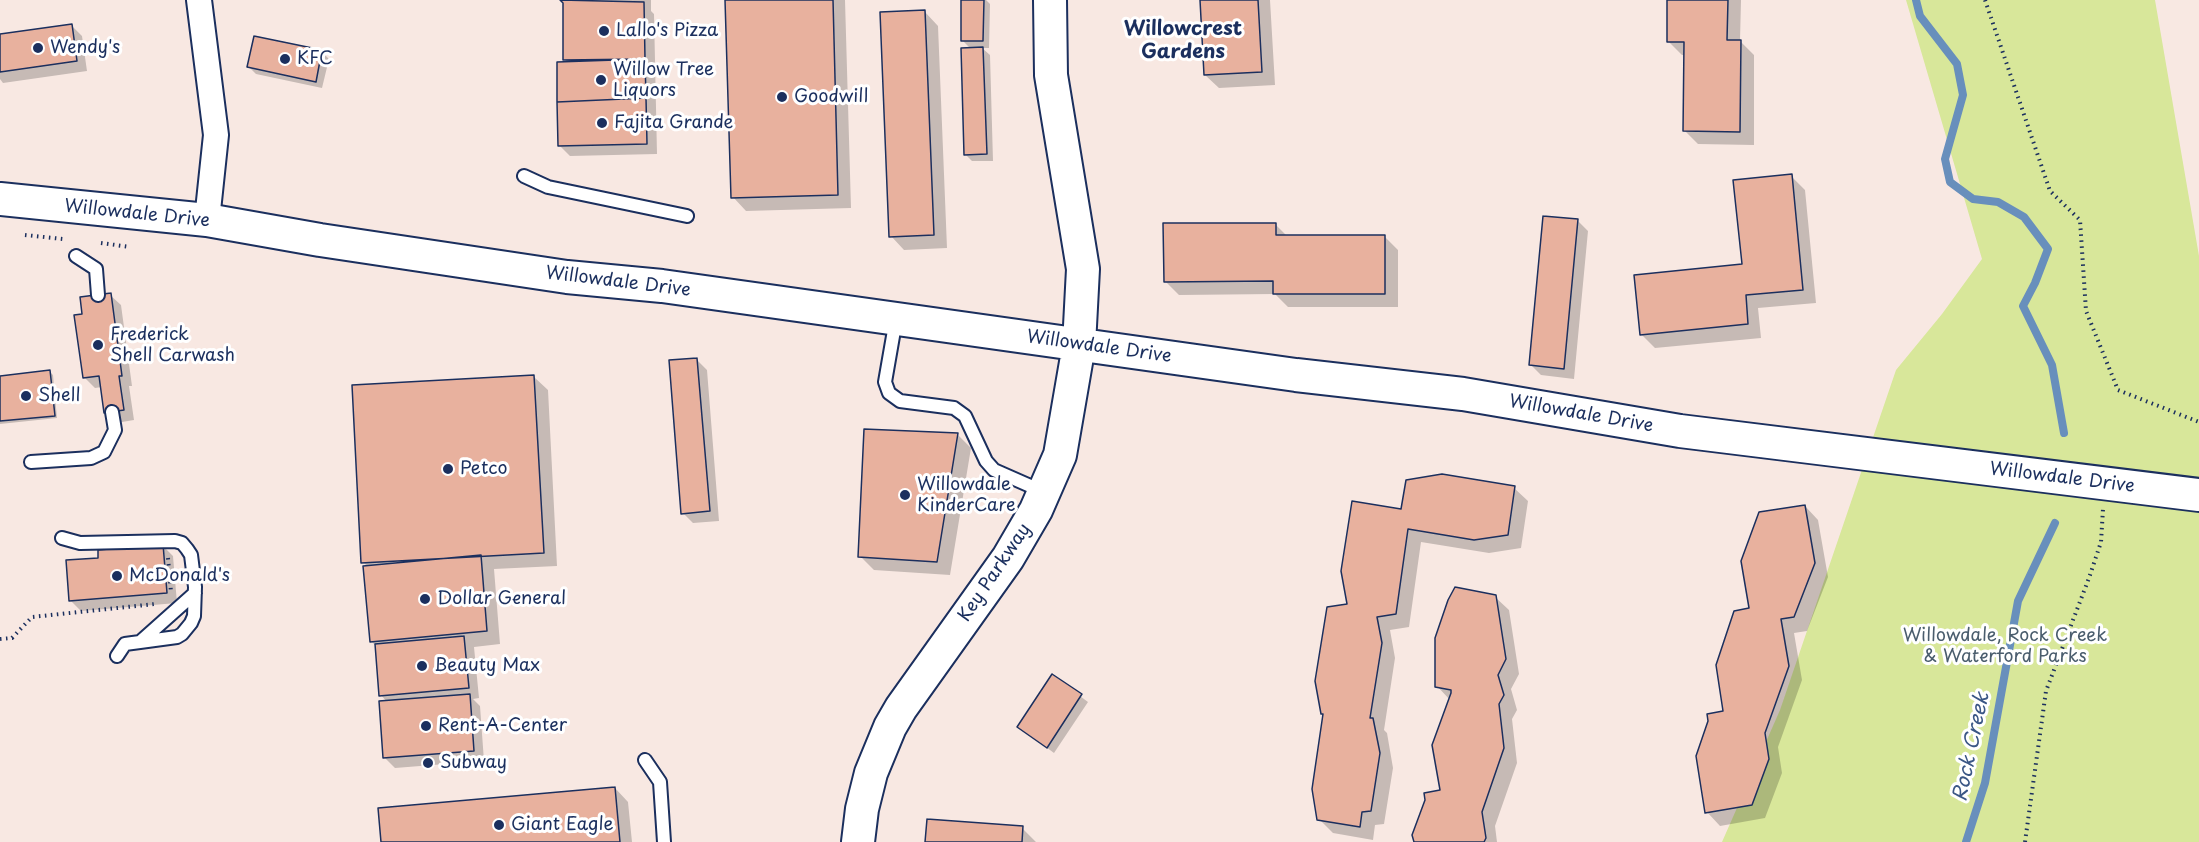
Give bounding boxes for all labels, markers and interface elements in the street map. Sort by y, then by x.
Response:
district label: Willowcrest Gardens [1124,17,1242,64]
place label: Lallo's Pizza [616,20,718,42]
marker: Lallo's Pizza [597,24,611,38]
place label: Wendy's [50,37,120,59]
marker: Wendy's [31,41,45,55]
place label: KFC [297,48,333,70]
marker: KFC [278,52,292,66]
place label: Willow Tree Liquors [613,59,714,101]
marker: Willow Tree Liquors [594,73,608,87]
place label: Goodwill [794,86,868,108]
marker: Goodwill [775,90,789,104]
place label: Fajita Grande [614,112,733,134]
marker: Fajita Grande [595,116,609,130]
street label: Willowdale Drive [63,196,211,232]
street label: Willowdale Drive [544,262,692,302]
place label: Frederick Shell Carwash [110,324,235,366]
street label: Willowdale Drive [1025,326,1173,368]
marker: Frederick Shell Carwash [91,338,105,352]
place label: Shell [38,385,80,407]
marker: Shell [19,389,33,403]
street label: Willowdale Drive [1507,391,1655,437]
place label: Petco [460,458,508,480]
street label: Willowdale Drive [1988,458,2136,498]
marker: Petco [441,462,455,476]
place label: Willowdale KinderCare [917,474,1016,516]
marker: Willowdale KinderCare [898,488,912,502]
street label: Key Parkway [954,520,1036,626]
place label: McDonald's [129,565,230,587]
marker: McDonald's [110,569,124,583]
place label: Dollar General [437,588,566,610]
marker: Dollar General [418,592,432,606]
park label: Willowdale, Rock Creek & Waterford Parks [1903,625,2107,668]
place label: Beauty Max [434,655,540,677]
marker: Beauty Max [415,659,429,673]
water label: Rock Creek [1949,690,1995,804]
place label: Rent-A-Center [438,715,567,737]
marker: Rent-A-Center [419,719,433,733]
place label: Subway [440,752,507,774]
marker: Subway [421,756,435,770]
place label: Giant Eagle [511,814,614,836]
marker: Giant Eagle [492,818,506,832]

